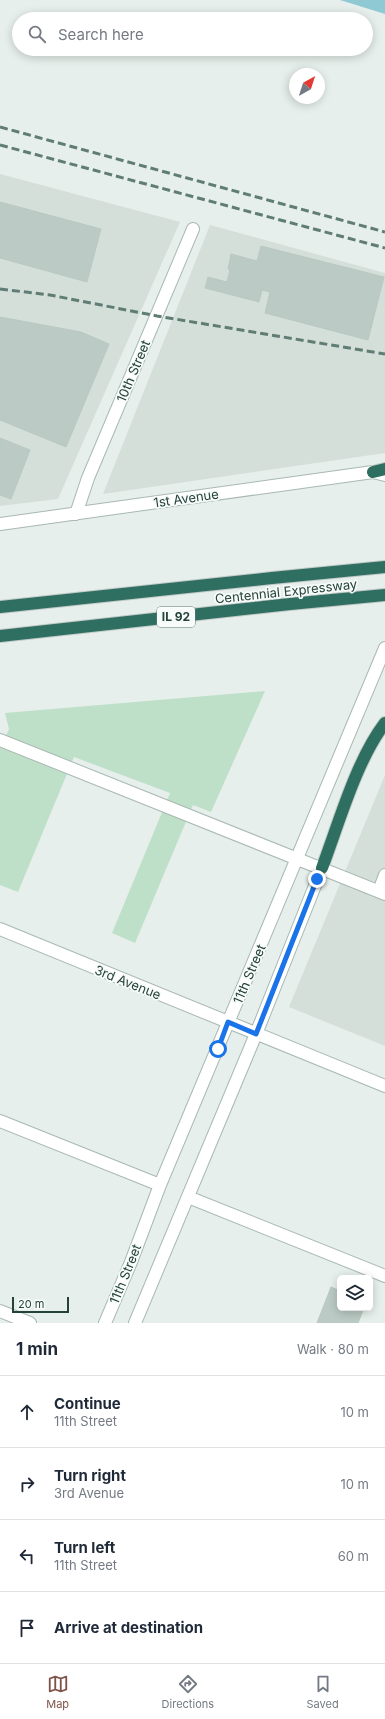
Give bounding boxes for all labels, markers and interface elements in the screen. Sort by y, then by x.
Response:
search box [12,12,373,56]
icon: search [26,23,48,45]
text: Search here [58,25,144,44]
north arrow [289,68,325,104]
street label: 10th Street [113,338,153,404]
street label: 1st Avenue [152,486,220,510]
street label: Centennial Expressway [214,576,358,606]
road number: IL 92 [157,607,195,627]
route end [308,870,326,888]
street label: 11th Street [229,942,269,1006]
street label: 3rd Avenue [93,961,163,1003]
route start [209,1040,227,1058]
street label: 11th Street [106,1242,144,1306]
map controls [337,1275,373,1311]
button: layers [337,1275,373,1311]
scale bar [12,1295,69,1314]
text: 20 m [18,1297,44,1311]
text: 1 min [16,1339,58,1359]
text: Walk · 80 m [297,1341,369,1357]
text: Continue [54,1394,121,1413]
icon: ahead [16,1401,38,1423]
text: 10 m [340,1404,369,1420]
text: 11th Street [54,1413,117,1429]
text: Turn right [54,1466,126,1485]
icon: right [16,1473,38,1495]
text: 10 m [340,1476,369,1492]
text: 3rd Avenue [54,1485,124,1501]
text: Turn left [54,1538,115,1557]
icon: left [16,1545,38,1567]
text: 60 m [338,1548,369,1564]
text: 11th Street [54,1557,117,1573]
icon: arrive [16,1617,38,1639]
text: Arrive at destination [54,1618,203,1637]
tab: Map [46,1673,69,1711]
tab: Directions [162,1673,214,1711]
tab: Saved [307,1673,339,1711]

